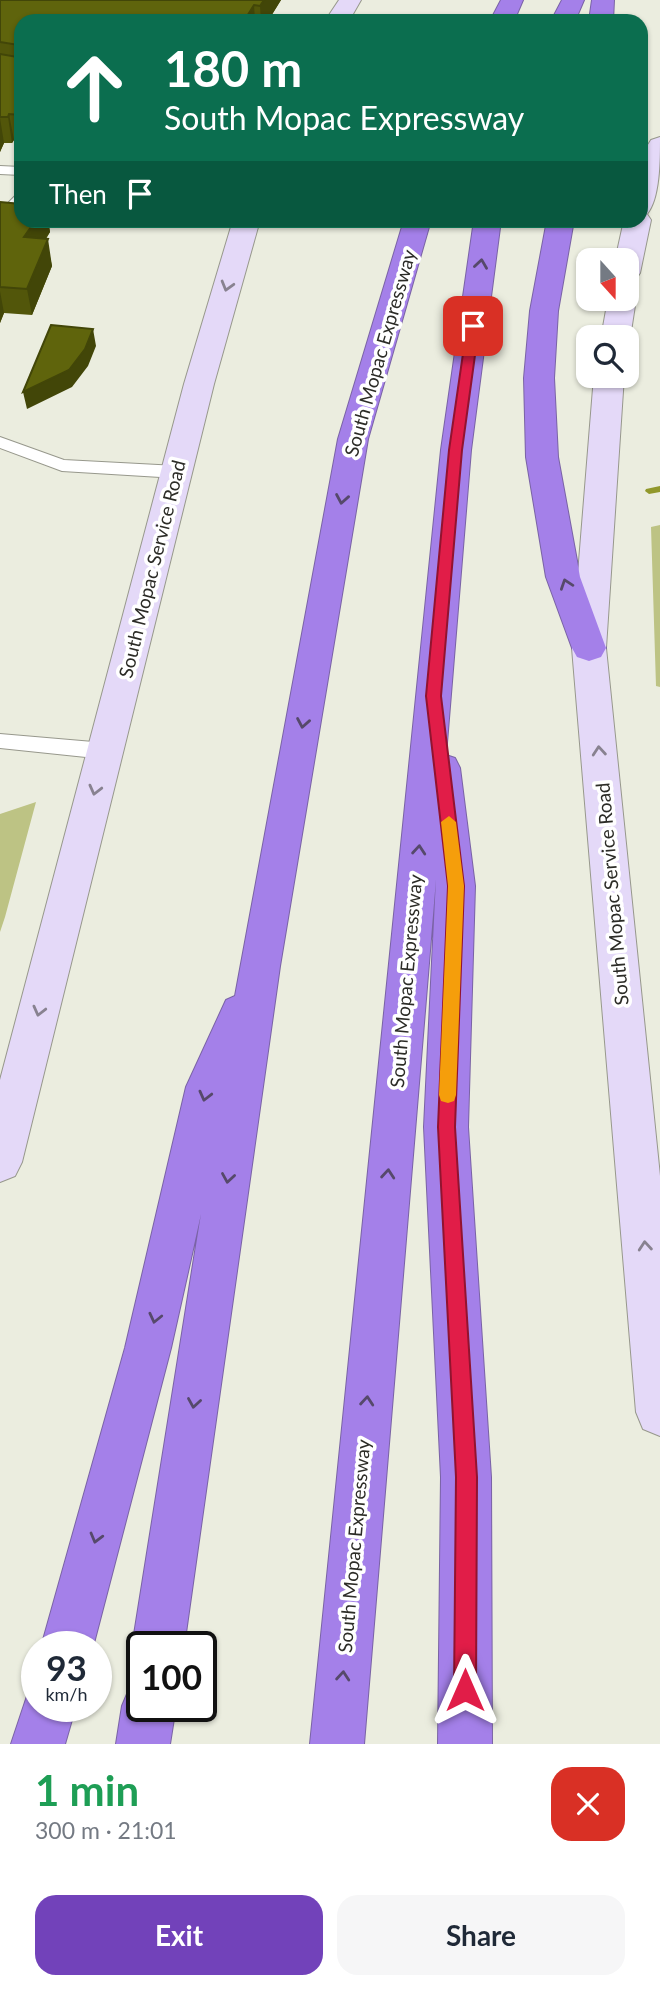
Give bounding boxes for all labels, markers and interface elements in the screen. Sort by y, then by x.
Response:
text: 180 m [164,39,302,97]
icon: ahead [49,42,140,133]
text: South Mopac Expressway [164,98,524,137]
icon: arrive [121,175,159,213]
text: Then [49,178,107,210]
street label: South Mopac Expressway [339,247,420,459]
north arrow [576,248,639,312]
map controls [576,248,639,388]
one-way arrow [474,258,489,269]
one-way arrow [221,279,235,291]
pin [443,296,503,356]
icon: arrive [454,307,492,345]
button: search [576,325,639,388]
street label: South Mopac Service Road [113,458,190,680]
one-way arrow [335,493,350,505]
one-way arrow [560,579,574,591]
one-way arrow [296,717,311,729]
one-way arrow [592,746,607,757]
street label: South Mopac Service Road [590,782,633,1006]
one-way arrow [89,784,103,796]
one-way arrow [411,844,426,855]
street label: South Mopac Expressway [385,873,426,1089]
one-way arrow [33,1004,47,1016]
one-way arrow [199,1090,213,1102]
one-way arrow [380,1168,395,1179]
one-way arrow [221,1172,236,1184]
one-way arrow [638,1241,653,1252]
one-way arrow [148,1312,163,1324]
one-way arrow [359,1395,374,1406]
one-way arrow [187,1397,202,1409]
street label: South Mopac Expressway [333,1438,374,1654]
one-way arrow [90,1532,105,1544]
speed limit sign: 100 [126,1631,217,1722]
text: 93 [46,1646,87,1688]
position arrow [428,1653,502,1727]
one-way arrow [335,1670,350,1681]
text: km/h [45,1683,88,1705]
text: 1 min [35,1765,139,1815]
button: close [551,1767,625,1841]
text: 300 m · 21:01 [35,1816,177,1844]
button: Exit [35,1895,323,1975]
button: Share [337,1895,625,1975]

